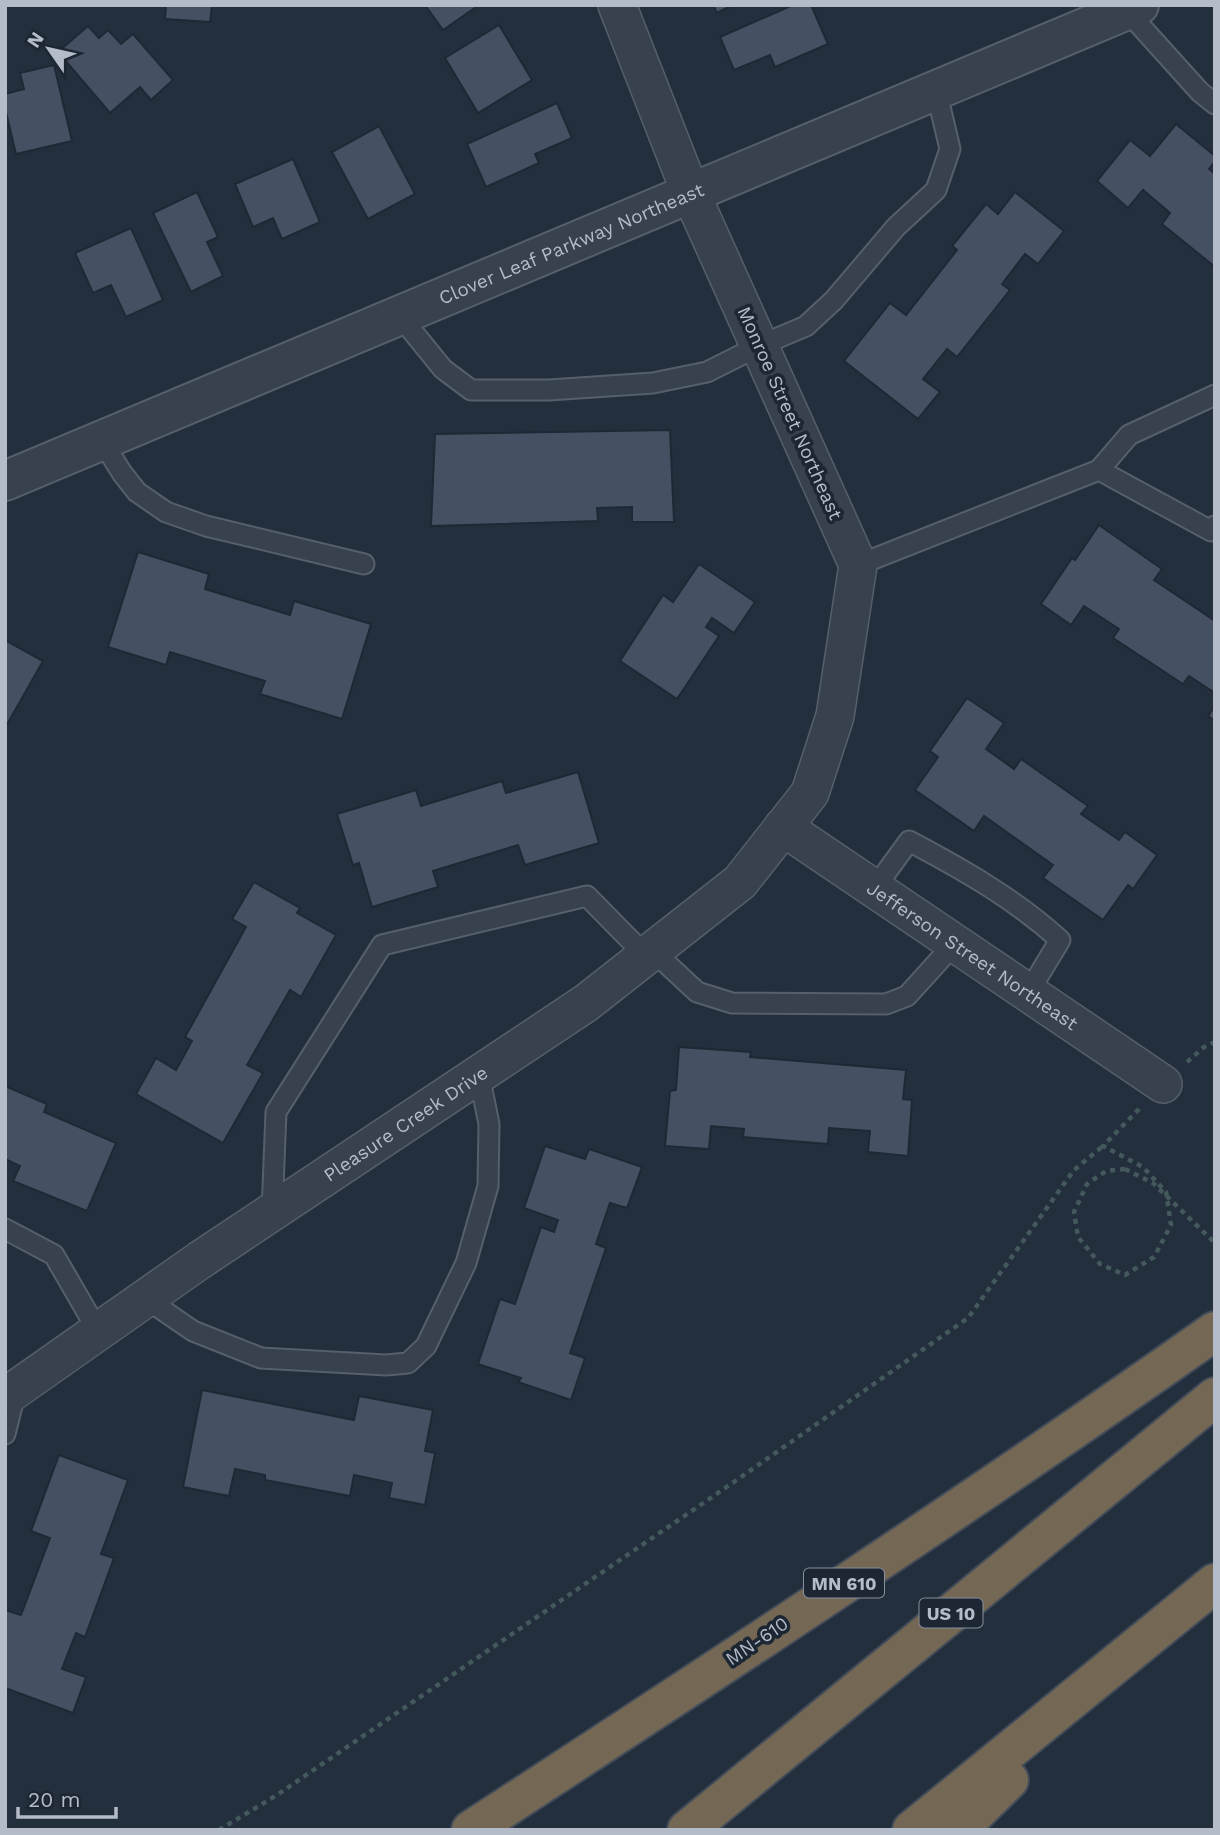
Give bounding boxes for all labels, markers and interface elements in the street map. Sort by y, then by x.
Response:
north arrow [14,14,84,84]
text: N [22,28,49,52]
street label: Clover Leaf Parkway Northeast [435,178,707,309]
street label: Monroe Street Northeast [733,303,847,523]
street label: Jefferson Street Northeast [863,876,1083,1035]
street label: Pleasure Creek Drive [319,1060,492,1186]
road number: MN 610 [804,1568,884,1598]
road number: US 10 [920,1598,982,1628]
street label: MN-610 [721,1612,793,1670]
scale bar [18,1776,116,1820]
text: 20 m [28,1787,80,1812]

